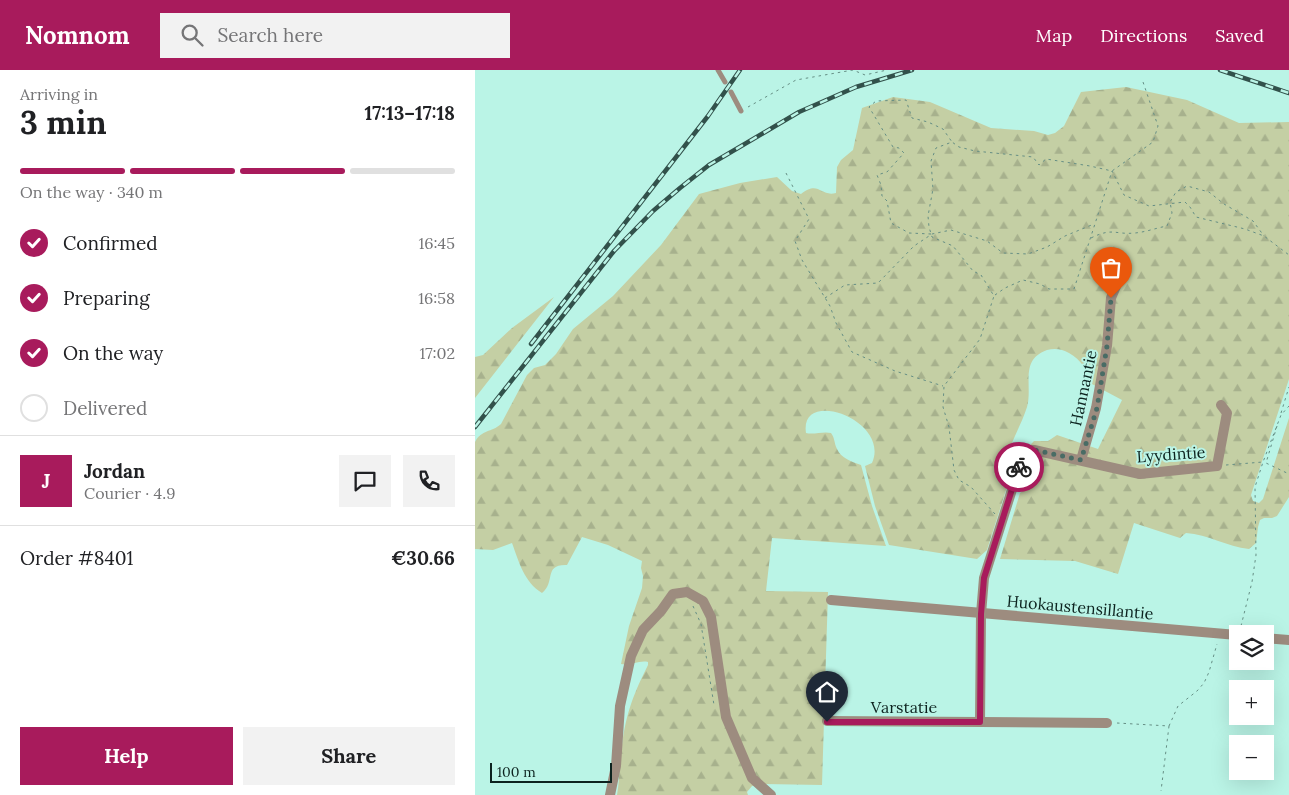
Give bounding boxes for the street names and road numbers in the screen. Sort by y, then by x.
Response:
street label: Hannantie [1065,348,1101,428]
street label: Lyydintie [1136,442,1206,466]
street label: Huokaustensillantie [1006,591,1155,623]
street label: Varstatie [870,697,938,717]

